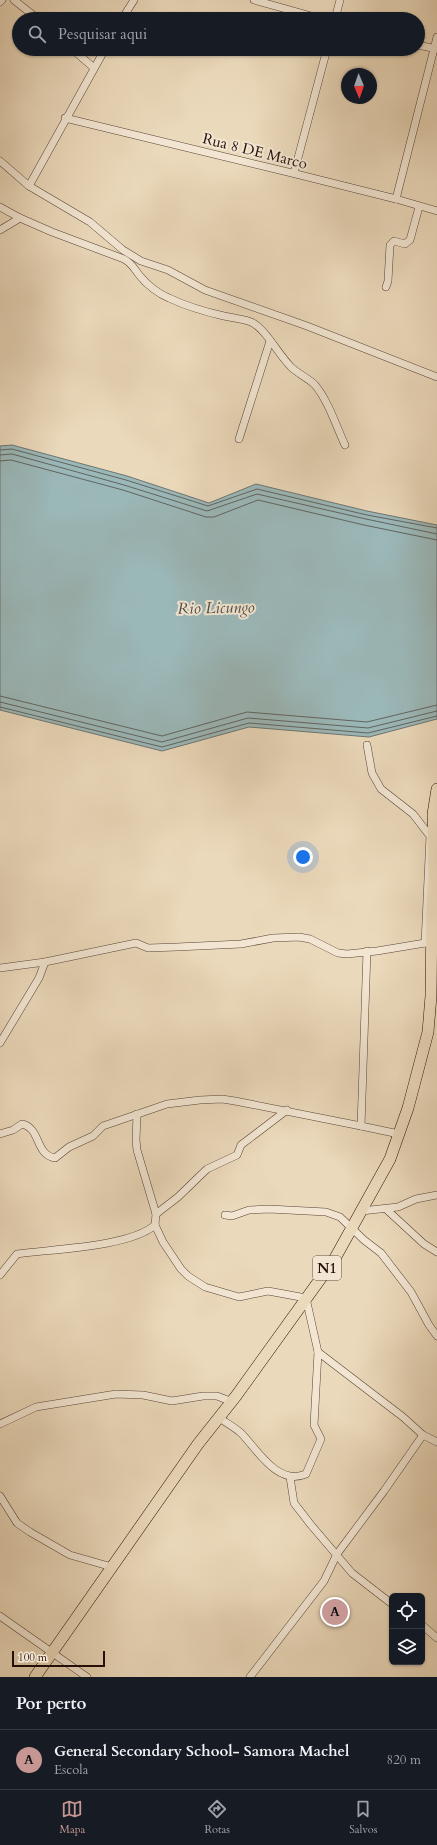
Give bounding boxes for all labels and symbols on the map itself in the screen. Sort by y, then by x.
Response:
north arrow [341,68,377,104]
street label: Rua 8 DE Marco [200,128,310,174]
water label: Rio Licungo [177,596,255,620]
your location [293,847,313,867]
road number: N1 [313,1256,341,1280]
pin: A [322,1597,348,1627]
scale bar [12,1649,105,1668]

